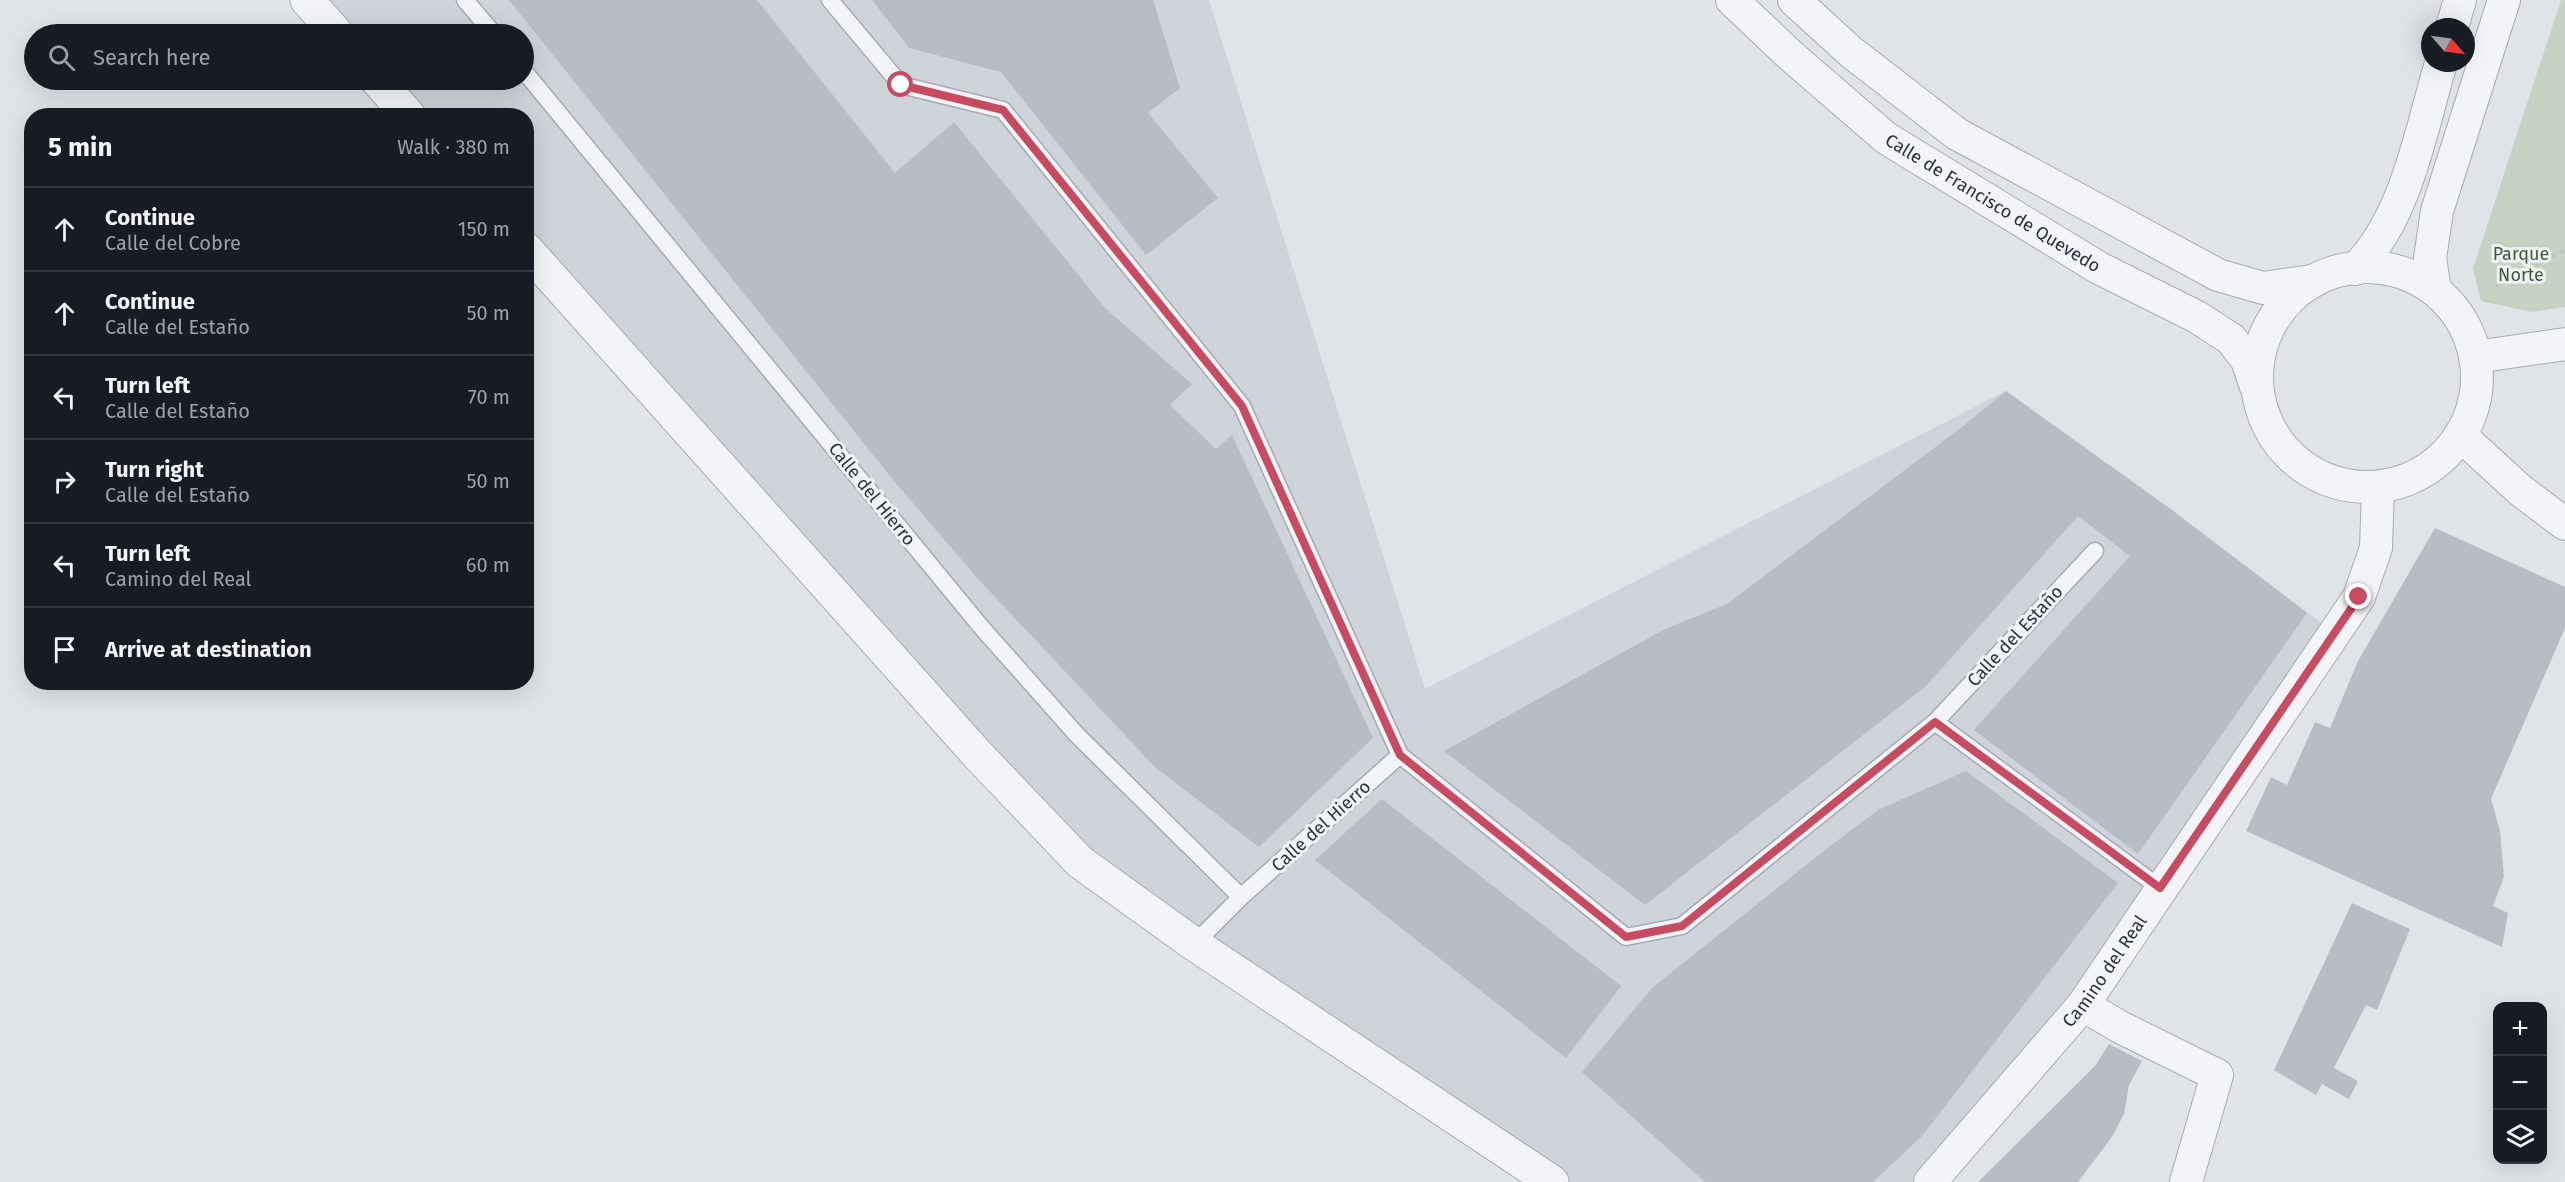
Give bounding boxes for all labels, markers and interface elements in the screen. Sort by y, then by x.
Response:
north arrow [2421,18,2475,72]
search box [24,24,534,90]
icon: search [45,41,78,74]
text: Search here [93,44,211,71]
route start [887,71,913,97]
street label: Calle de Francisco de Quevedo [1881,129,2105,277]
text: 5 min [48,132,112,163]
text: Walk · 380 m [397,135,510,159]
text: Continue [105,204,195,231]
icon: ahead [48,213,81,246]
text: 150 m [458,217,510,241]
text: Calle del Cobre [105,231,241,255]
park label: Parque Norte [2493,243,2549,286]
text: Continue [105,288,195,315]
icon: ahead [48,297,81,330]
text: 50 m [466,301,510,325]
text: Calle del Estaño [105,315,250,339]
text: Turn left [105,372,190,399]
icon: left [48,381,81,414]
text: 70 m [468,385,510,409]
text: Calle del Estaño [105,399,250,423]
street label: Calle del Hierro [824,438,920,550]
text: Turn right [105,456,204,483]
icon: right [48,465,81,498]
text: 50 m [466,469,510,493]
text: Calle del Estaño [105,483,250,507]
text: Turn left [105,540,190,567]
icon: left [48,549,81,582]
text: 60 m [466,553,510,577]
text: Camino del Real [105,567,251,591]
street label: Calle del Estaño [1963,581,2067,691]
route end [2345,583,2371,609]
icon: arrive [48,633,81,666]
text: Arrive at destination [105,636,312,663]
street label: Calle del Hierro [1267,776,1375,876]
street label: Camino del Real [2058,911,2151,1032]
map controls [2493,1002,2547,1164]
button: + [2493,1002,2547,1056]
button: − [2493,1056,2547,1110]
button: layers [2493,1110,2547,1164]

